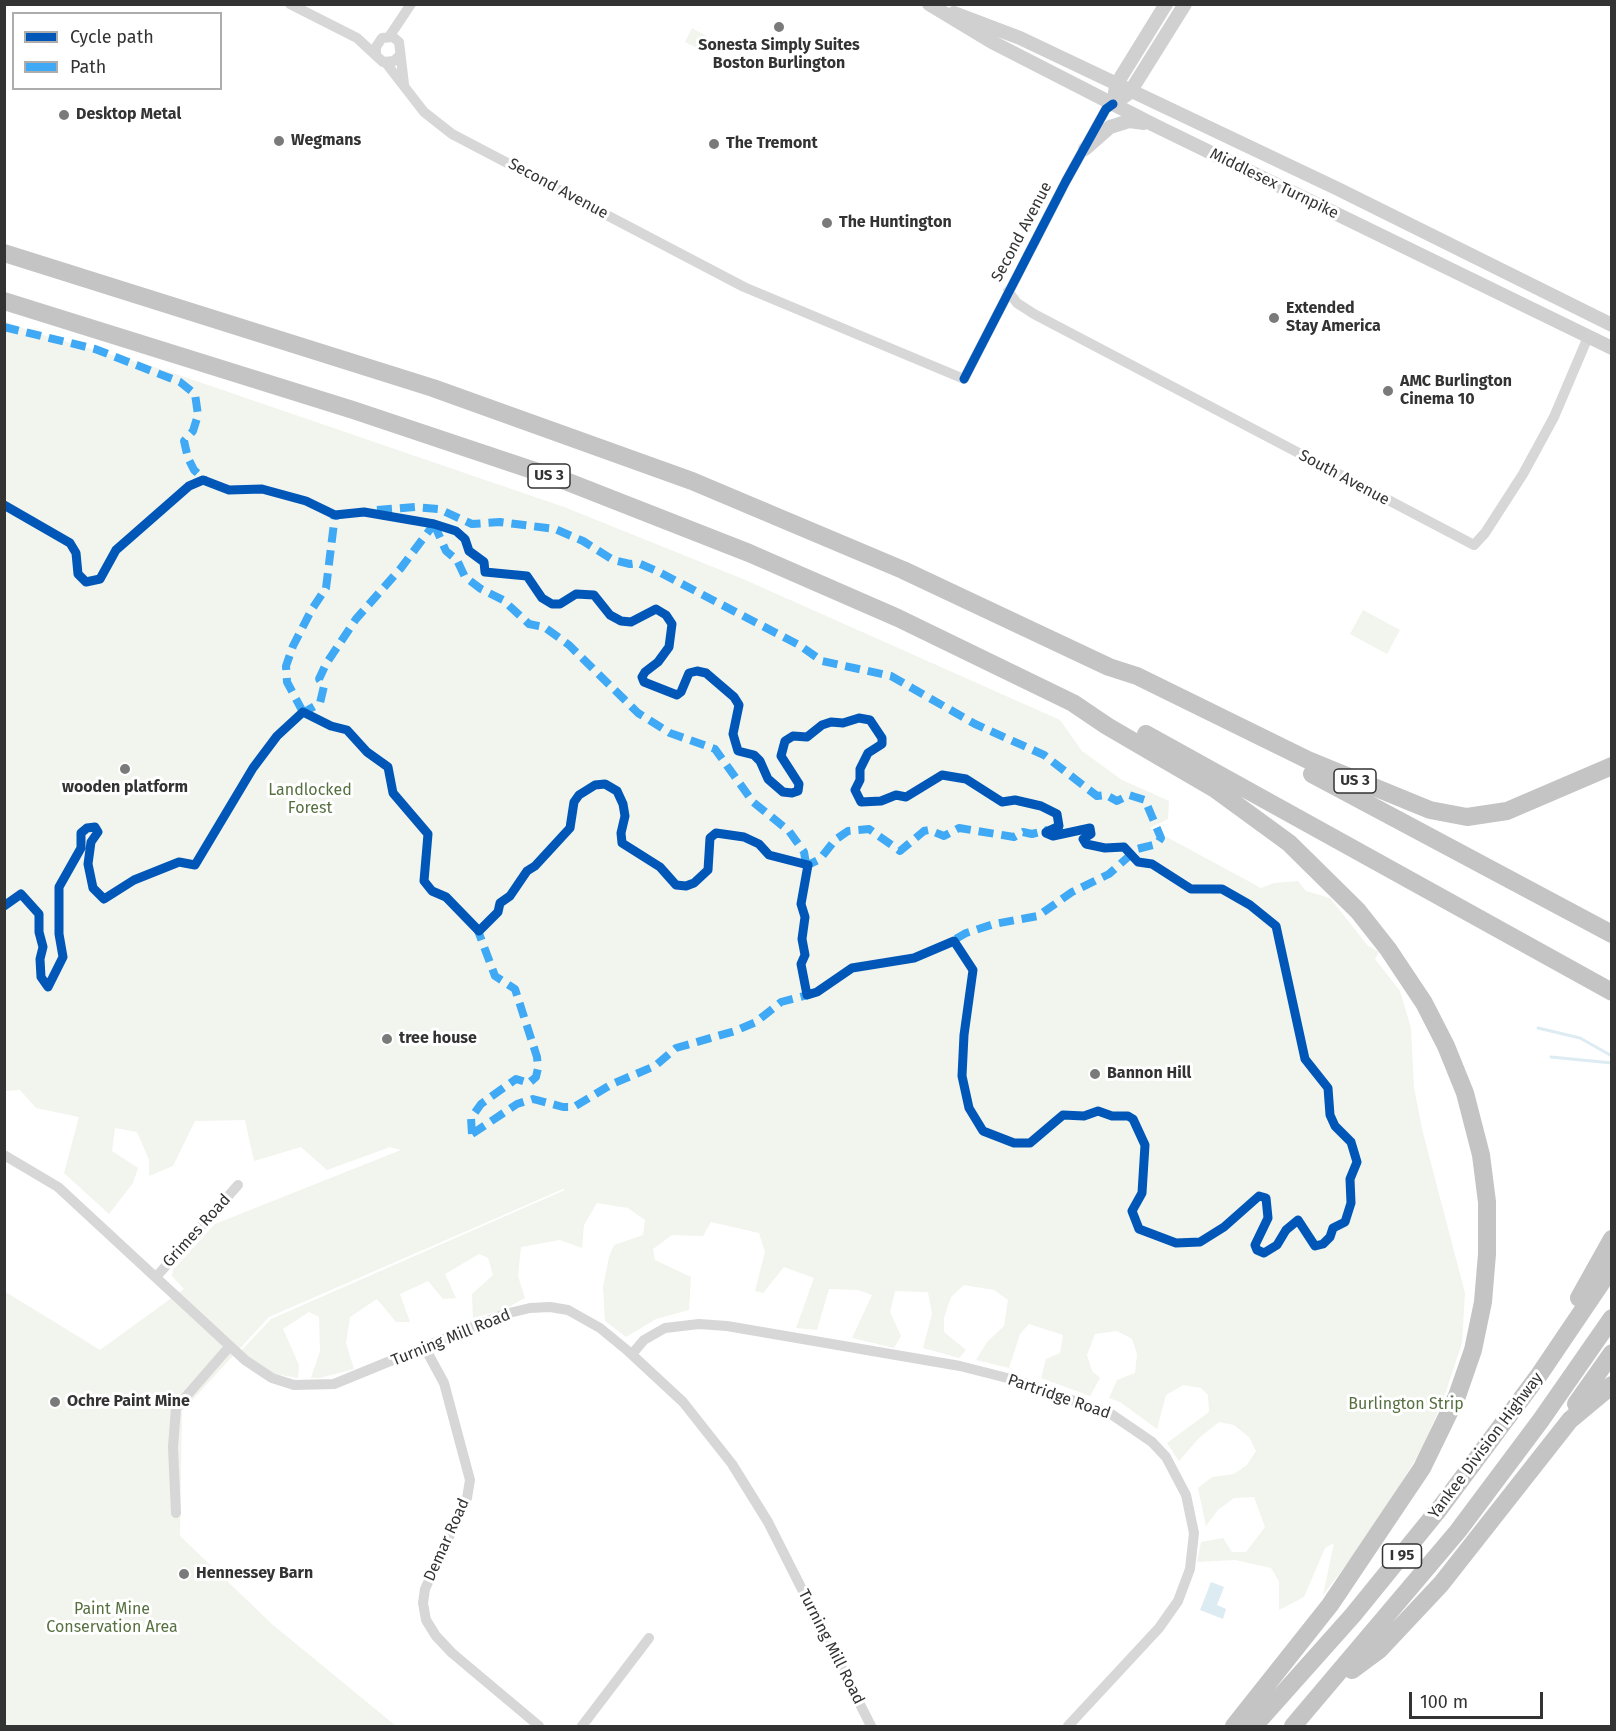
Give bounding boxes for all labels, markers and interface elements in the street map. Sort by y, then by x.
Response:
legend [12,12,222,90]
marker: Sonesta Simply Suites Boston Burlington [772,20,786,34]
text: Cycle path [70,26,154,48]
place label: Sonesta Simply Suites Boston Burlington [698,36,860,74]
text: Path [70,56,106,78]
place label: Desktop Metal [76,105,181,125]
marker: Desktop Metal [57,108,71,122]
place label: Wegmans [291,131,361,151]
marker: Wegmans [272,134,286,148]
place label: The Tremont [726,134,818,154]
marker: The Tremont [707,137,721,151]
street label: Middlesex Turnpike [1207,145,1341,223]
street label: Second Avenue [505,155,611,223]
street label: Second Avenue [988,179,1056,285]
place label: The Huntington [839,213,952,233]
marker: The Huntington [820,216,834,230]
place label: Extended Stay America [1286,299,1381,337]
marker: Extended Stay America [1267,311,1281,325]
place label: AMC Burlington Cinema 10 [1400,372,1512,410]
marker: AMC Burlington Cinema 10 [1381,384,1395,398]
street label: South Avenue [1295,446,1393,510]
road number: US 3 [528,464,570,488]
marker: wooden platform [118,762,132,776]
road number: US 3 [1334,769,1376,793]
place label: wooden platform [62,778,188,798]
park label: Landlocked Forest [268,781,352,819]
place label: tree house [399,1029,477,1049]
marker: tree house [380,1032,394,1046]
place label: Bannon Hill [1107,1064,1191,1084]
marker: Bannon Hill [1088,1067,1102,1081]
street label: Grimes Road [159,1190,235,1272]
street label: Turning Mill Road [389,1305,513,1371]
street label: Yankee Division Highway [1425,1369,1547,1523]
street label: Partridge Road [1005,1370,1113,1424]
place label: Ochre Paint Mine [67,1392,190,1412]
marker: Ochre Paint Mine [48,1395,62,1409]
park label: Burlington Strip [1348,1395,1464,1415]
street label: Demar Road [420,1496,474,1584]
road number: I 95 [1382,1544,1422,1568]
place label: Hennessey Barn [196,1564,313,1584]
marker: Hennessey Barn [177,1567,191,1581]
street label: Turning Mill Road [794,1586,868,1708]
park label: Paint Mine Conservation Area [46,1600,178,1638]
scale bar [1412,1680,1546,1718]
text: 100 m [1420,1691,1468,1713]

